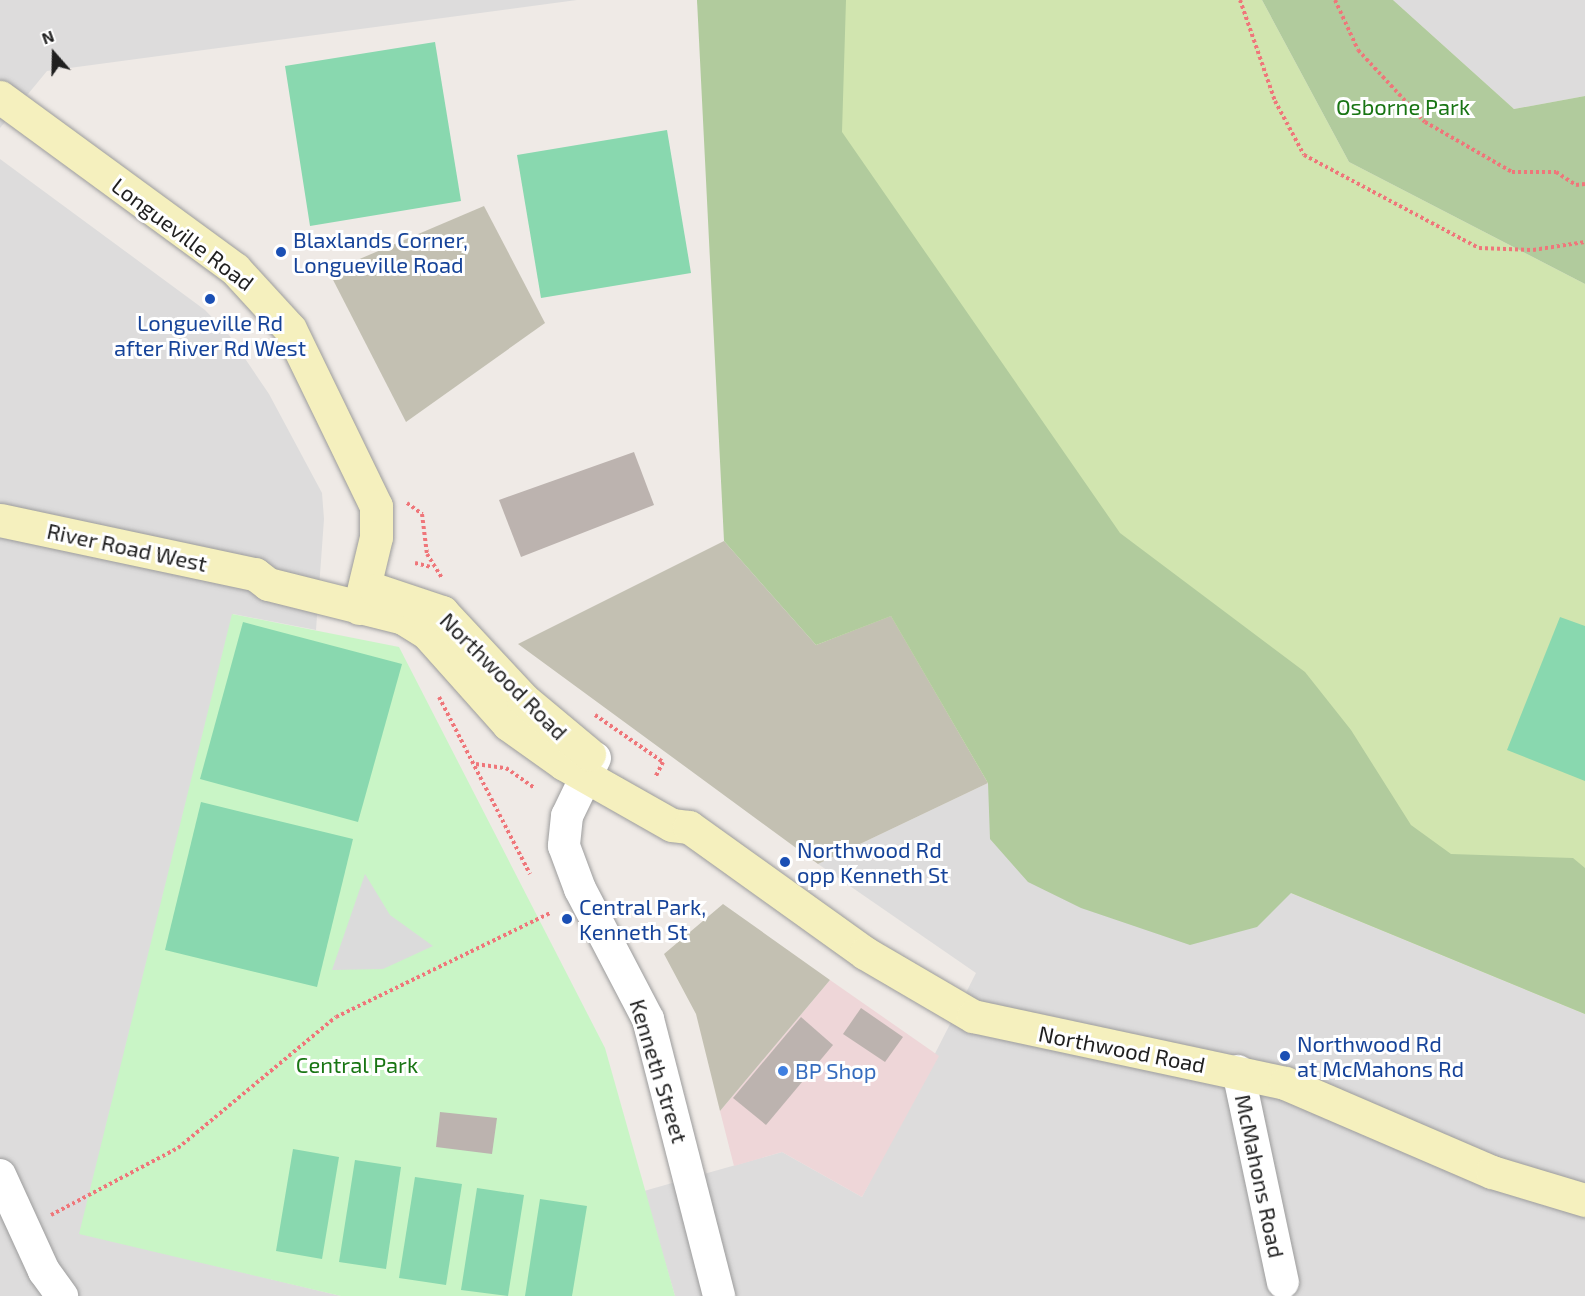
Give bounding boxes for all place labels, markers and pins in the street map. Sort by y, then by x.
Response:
place label: Blaxlands Corner, Longueville Road [293,226,468,278]
marker: Blaxlands Corner, Longueville Road [274,245,288,259]
marker: Longueville Rd after River Rd West [203,292,217,306]
place label: Longueville Rd after River Rd West [113,309,307,360]
place label: Northwood Rd opp Kenneth St [797,836,948,888]
marker: Northwood Rd opp Kenneth St [778,855,792,869]
place label: Central Park, Kenneth St [579,893,707,944]
marker: Central Park, Kenneth St [560,912,574,926]
place label: Northwood Rd at McMahons Rd [1297,1030,1464,1082]
marker: Northwood Rd at McMahons Rd [1278,1049,1292,1063]
place label: BP Shop [795,1058,877,1084]
marker: BP Shop [776,1064,790,1078]

